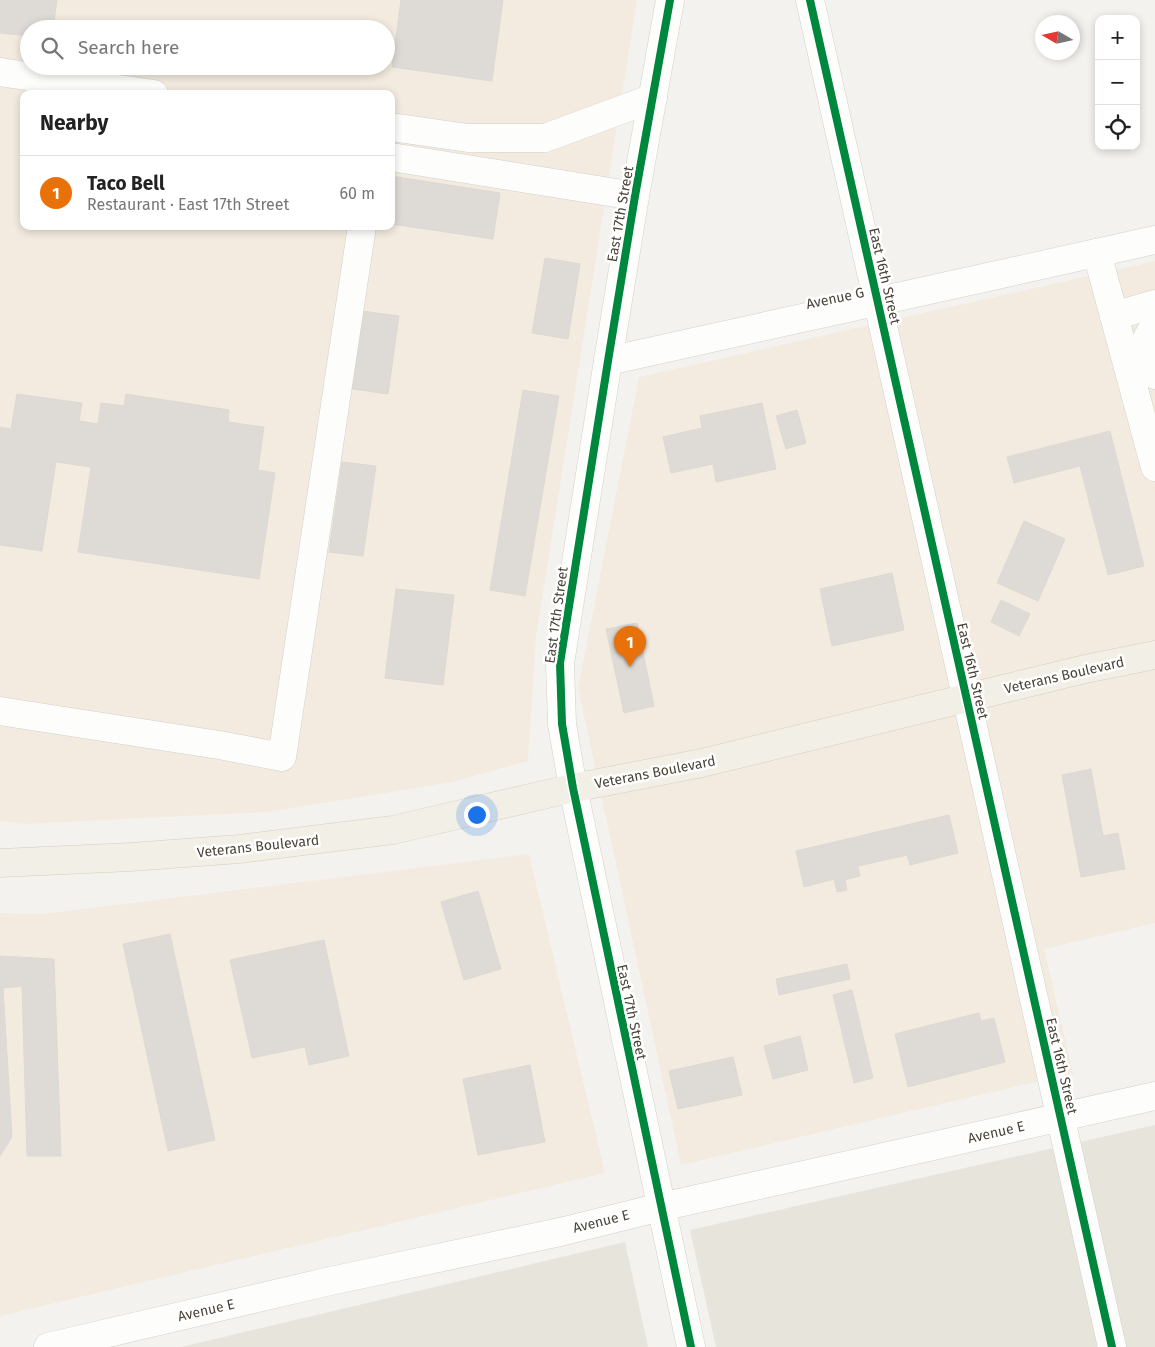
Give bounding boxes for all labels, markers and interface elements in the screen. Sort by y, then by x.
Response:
north arrow [1035,15,1080,60]
map controls [1095,15,1140,150]
button: + [1095,15,1140,60]
search box [20,20,395,75]
icon: search [38,34,66,62]
text: Search here [78,36,179,59]
button: − [1095,60,1140,105]
button: locate [1095,105,1140,150]
text: Nearby [40,110,108,136]
street label: East 17th Street [604,164,637,263]
text: Taco Bell [87,172,165,195]
text: 1 [52,184,60,203]
text: 60 m [340,184,375,203]
text: Restaurant · East 17th Street [87,195,289,214]
street label: East 16th Street [865,226,904,327]
street label: Avenue G [804,284,866,313]
street label: East 17th Street [541,565,572,664]
street label: East 16th Street [953,621,992,722]
pin: 1 [614,626,646,667]
street label: Veterans Boulevard [1002,653,1126,698]
street label: Veterans Boulevard [593,752,717,793]
your location [464,802,490,828]
street label: Veterans Boulevard [196,832,320,861]
street label: East 17th Street [613,963,650,1062]
street label: East 16th Street [1042,1016,1081,1117]
street label: Avenue E [966,1118,1026,1147]
street label: Avenue E [571,1206,631,1237]
street label: Avenue E [176,1296,236,1325]

